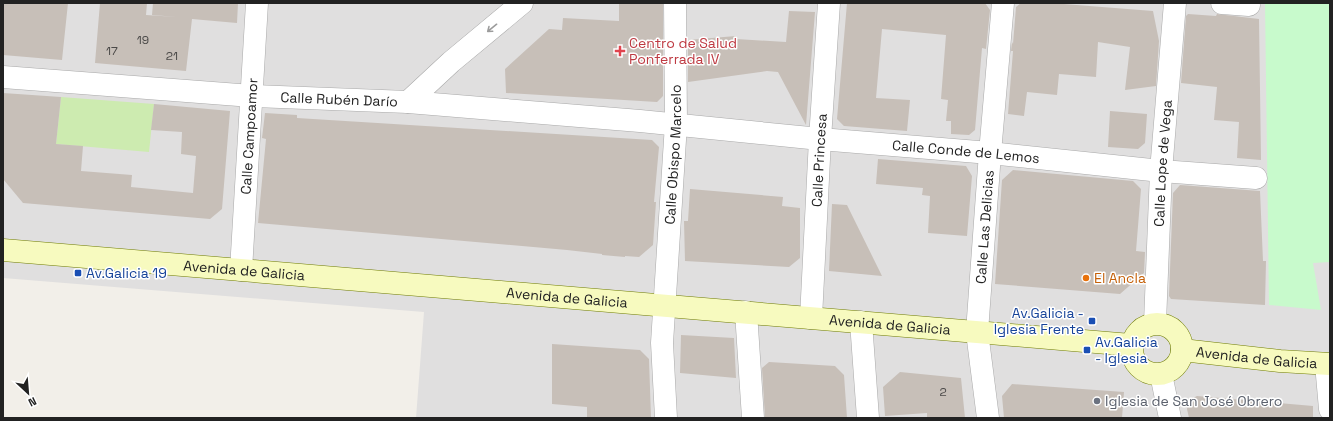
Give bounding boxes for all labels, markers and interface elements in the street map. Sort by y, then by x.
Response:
one-way arrow [486,23,497,32]
house number: 19 [137,32,149,48]
place label: Centro de Salud Ponferrada IV [629,34,737,68]
house number: 17 [106,43,118,59]
marker: Centro de Salud Ponferrada IV [614,45,626,57]
house number: 21 [166,48,178,64]
street label: Calle Campoamor [237,77,261,195]
street label: Calle Obispo Marcelo [661,84,685,225]
street label: Calle Rubén Darío [280,88,398,111]
street label: Calle Lope de Vega [1150,99,1176,227]
street label: Calle Princesa [808,113,831,207]
street label: Calle Conde de Lemos [892,136,1041,167]
street label: Calle Las Delicias [972,169,998,285]
street label: Avenida de Galicia [183,256,306,284]
place label: Av.Galicia 19 [86,264,167,282]
marker: Av.Galicia 19 [73,268,83,278]
place label: El Ancla [1094,269,1146,287]
marker: El Ancla [1081,273,1091,283]
street label: Avenida de Galicia [506,283,628,312]
place label: Av.Galicia - Iglesia Frente [994,304,1084,338]
street label: Avenida de Galicia [828,311,951,339]
marker: Av.Galicia - Iglesia Frente [1087,316,1097,326]
place label: Av.Galicia - Iglesia [1095,333,1158,367]
street label: Avenida de Galicia [1195,343,1318,372]
marker: Av.Galicia - Iglesia [1082,345,1092,355]
north arrow [8,373,48,413]
house number: 2 [939,384,947,400]
place label: Iglesia de San José Obrero [1105,392,1283,410]
text: N [26,394,39,410]
marker: Iglesia de San José Obrero [1092,396,1102,406]

